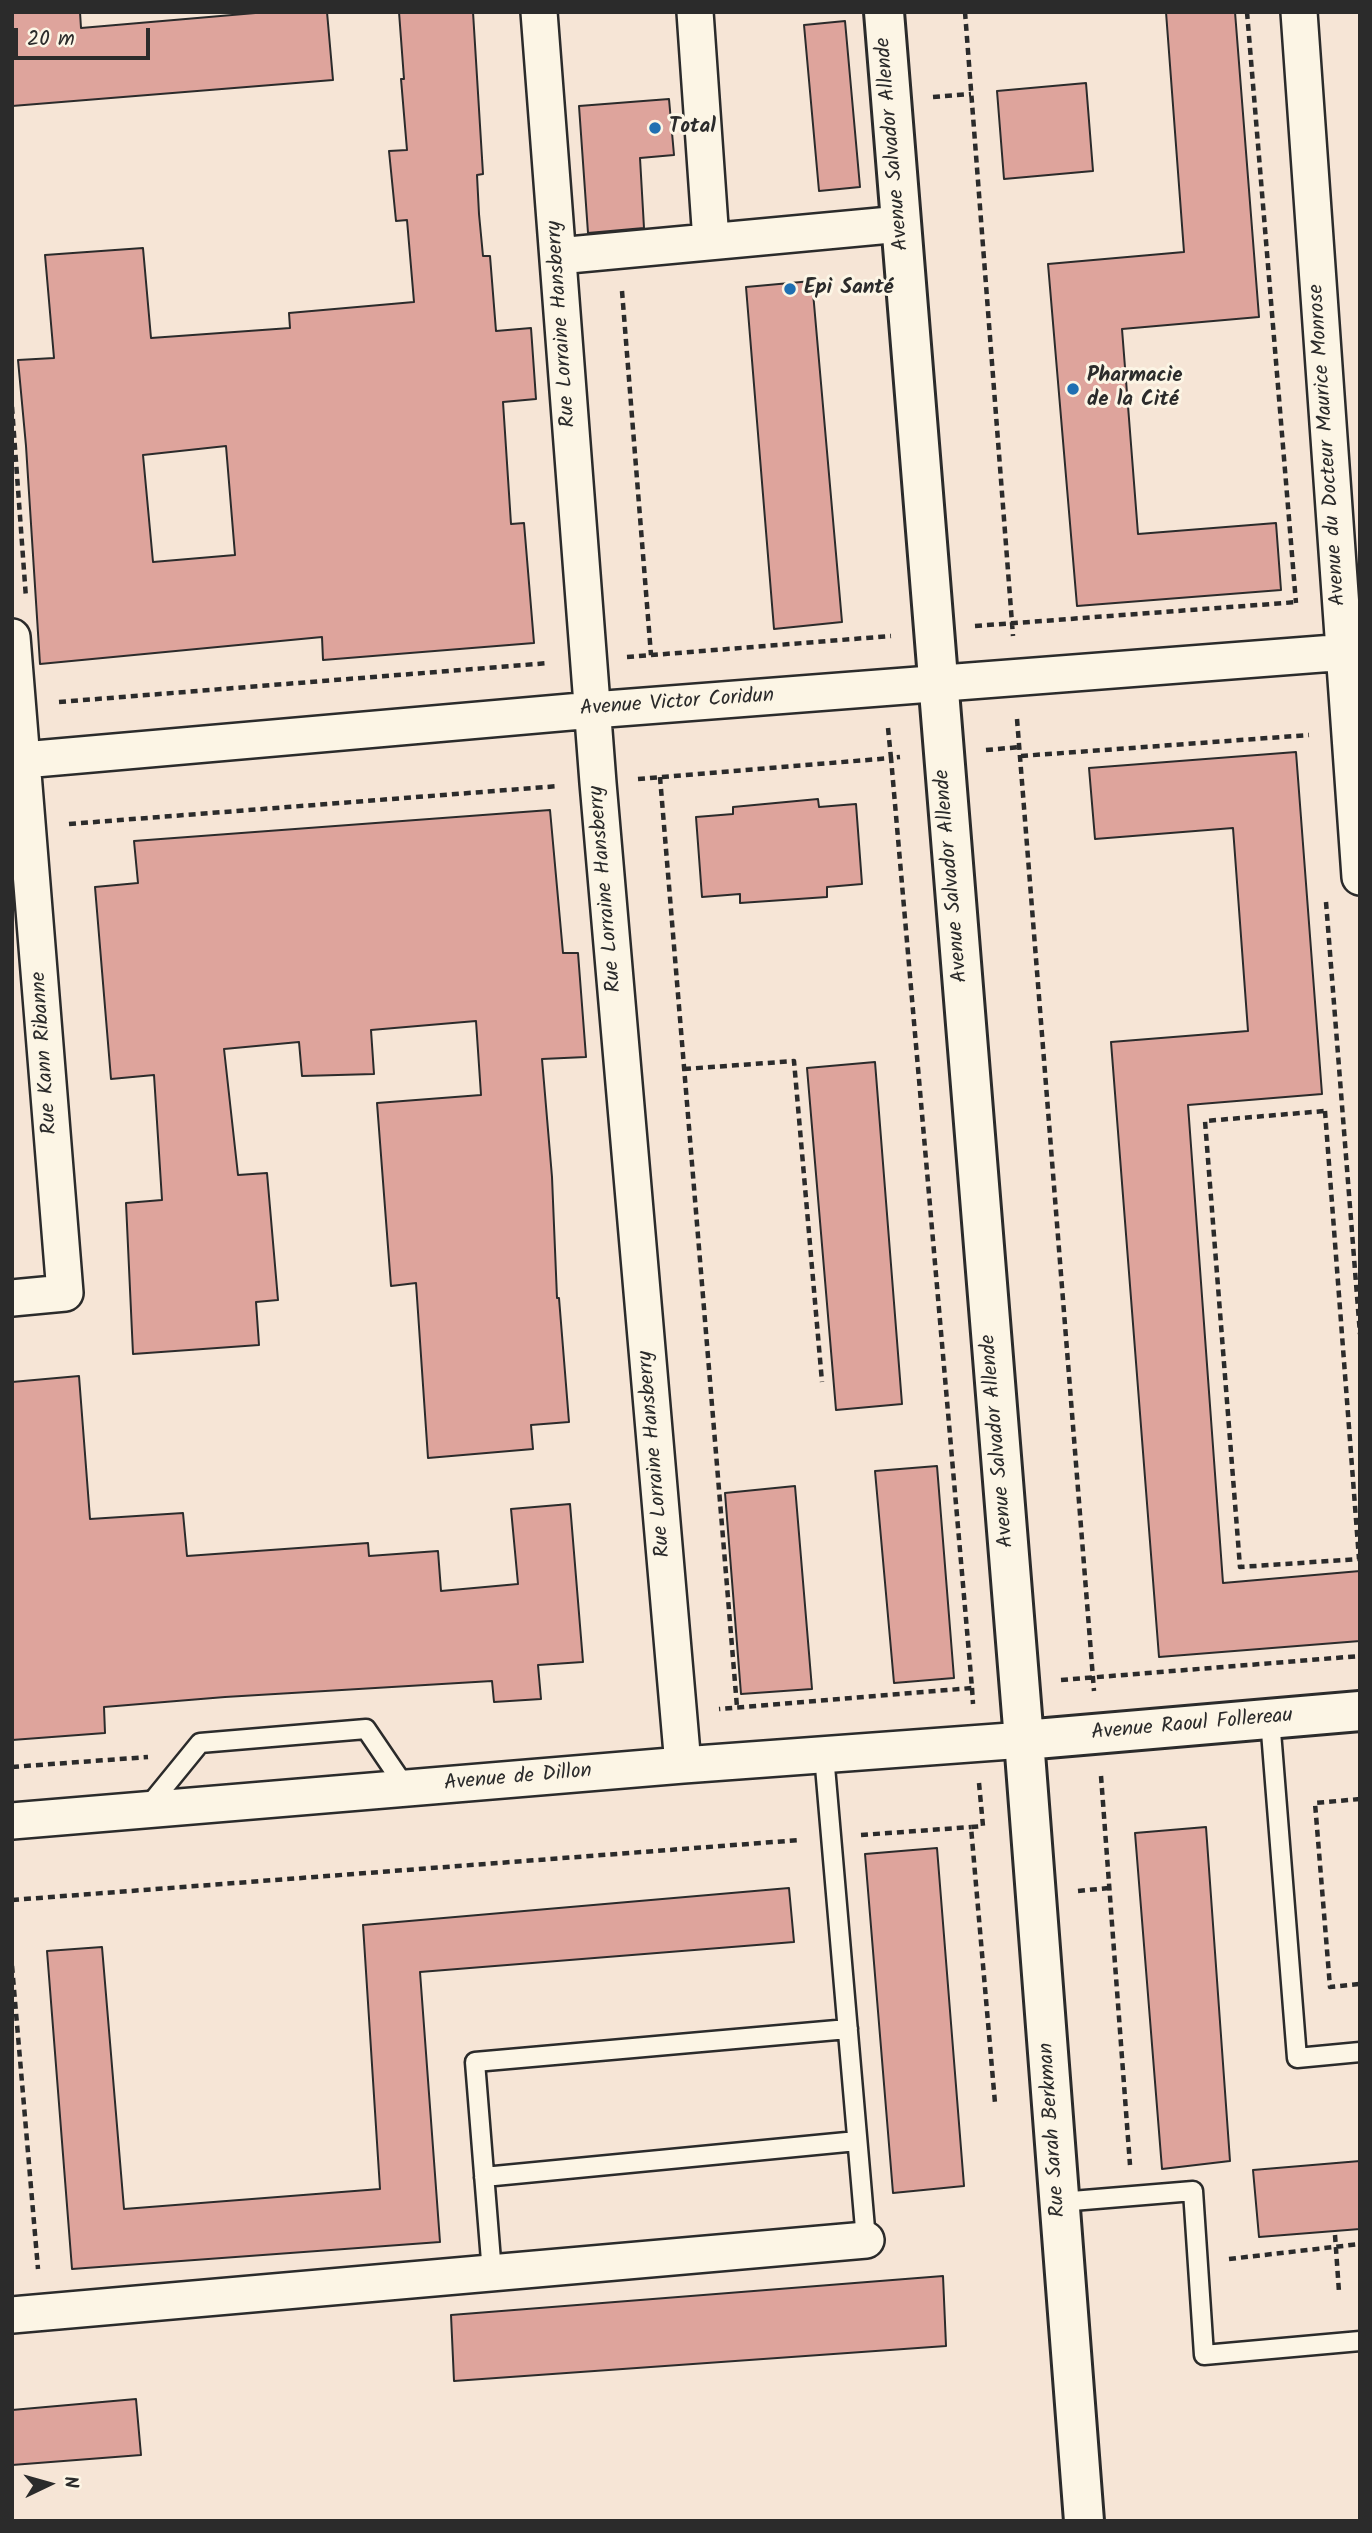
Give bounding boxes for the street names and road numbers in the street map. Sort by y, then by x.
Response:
street label: Avenue Salvador Allende [872,36,916,252]
street label: Rue Lorraine Hansberry [543,220,583,428]
street label: Avenue du Docteur Maurice Monrose [1305,283,1353,607]
street label: Avenue Victor Coridun [579,685,775,723]
street label: Avenue Salvador Allende [931,768,975,984]
street label: Rue Lorraine Hansberry [585,785,629,993]
street label: Rue Kann Ribanne [28,971,64,1135]
street label: Avenue Salvador Allende [977,1333,1021,1549]
street label: Rue Lorraine Hansberry [634,1350,678,1558]
street label: Avenue Raoul Follereau [1090,1705,1294,1747]
street label: Avenue de Dillon [443,1760,593,1798]
street label: Rue Sarah Berkman [1035,2042,1073,2218]

